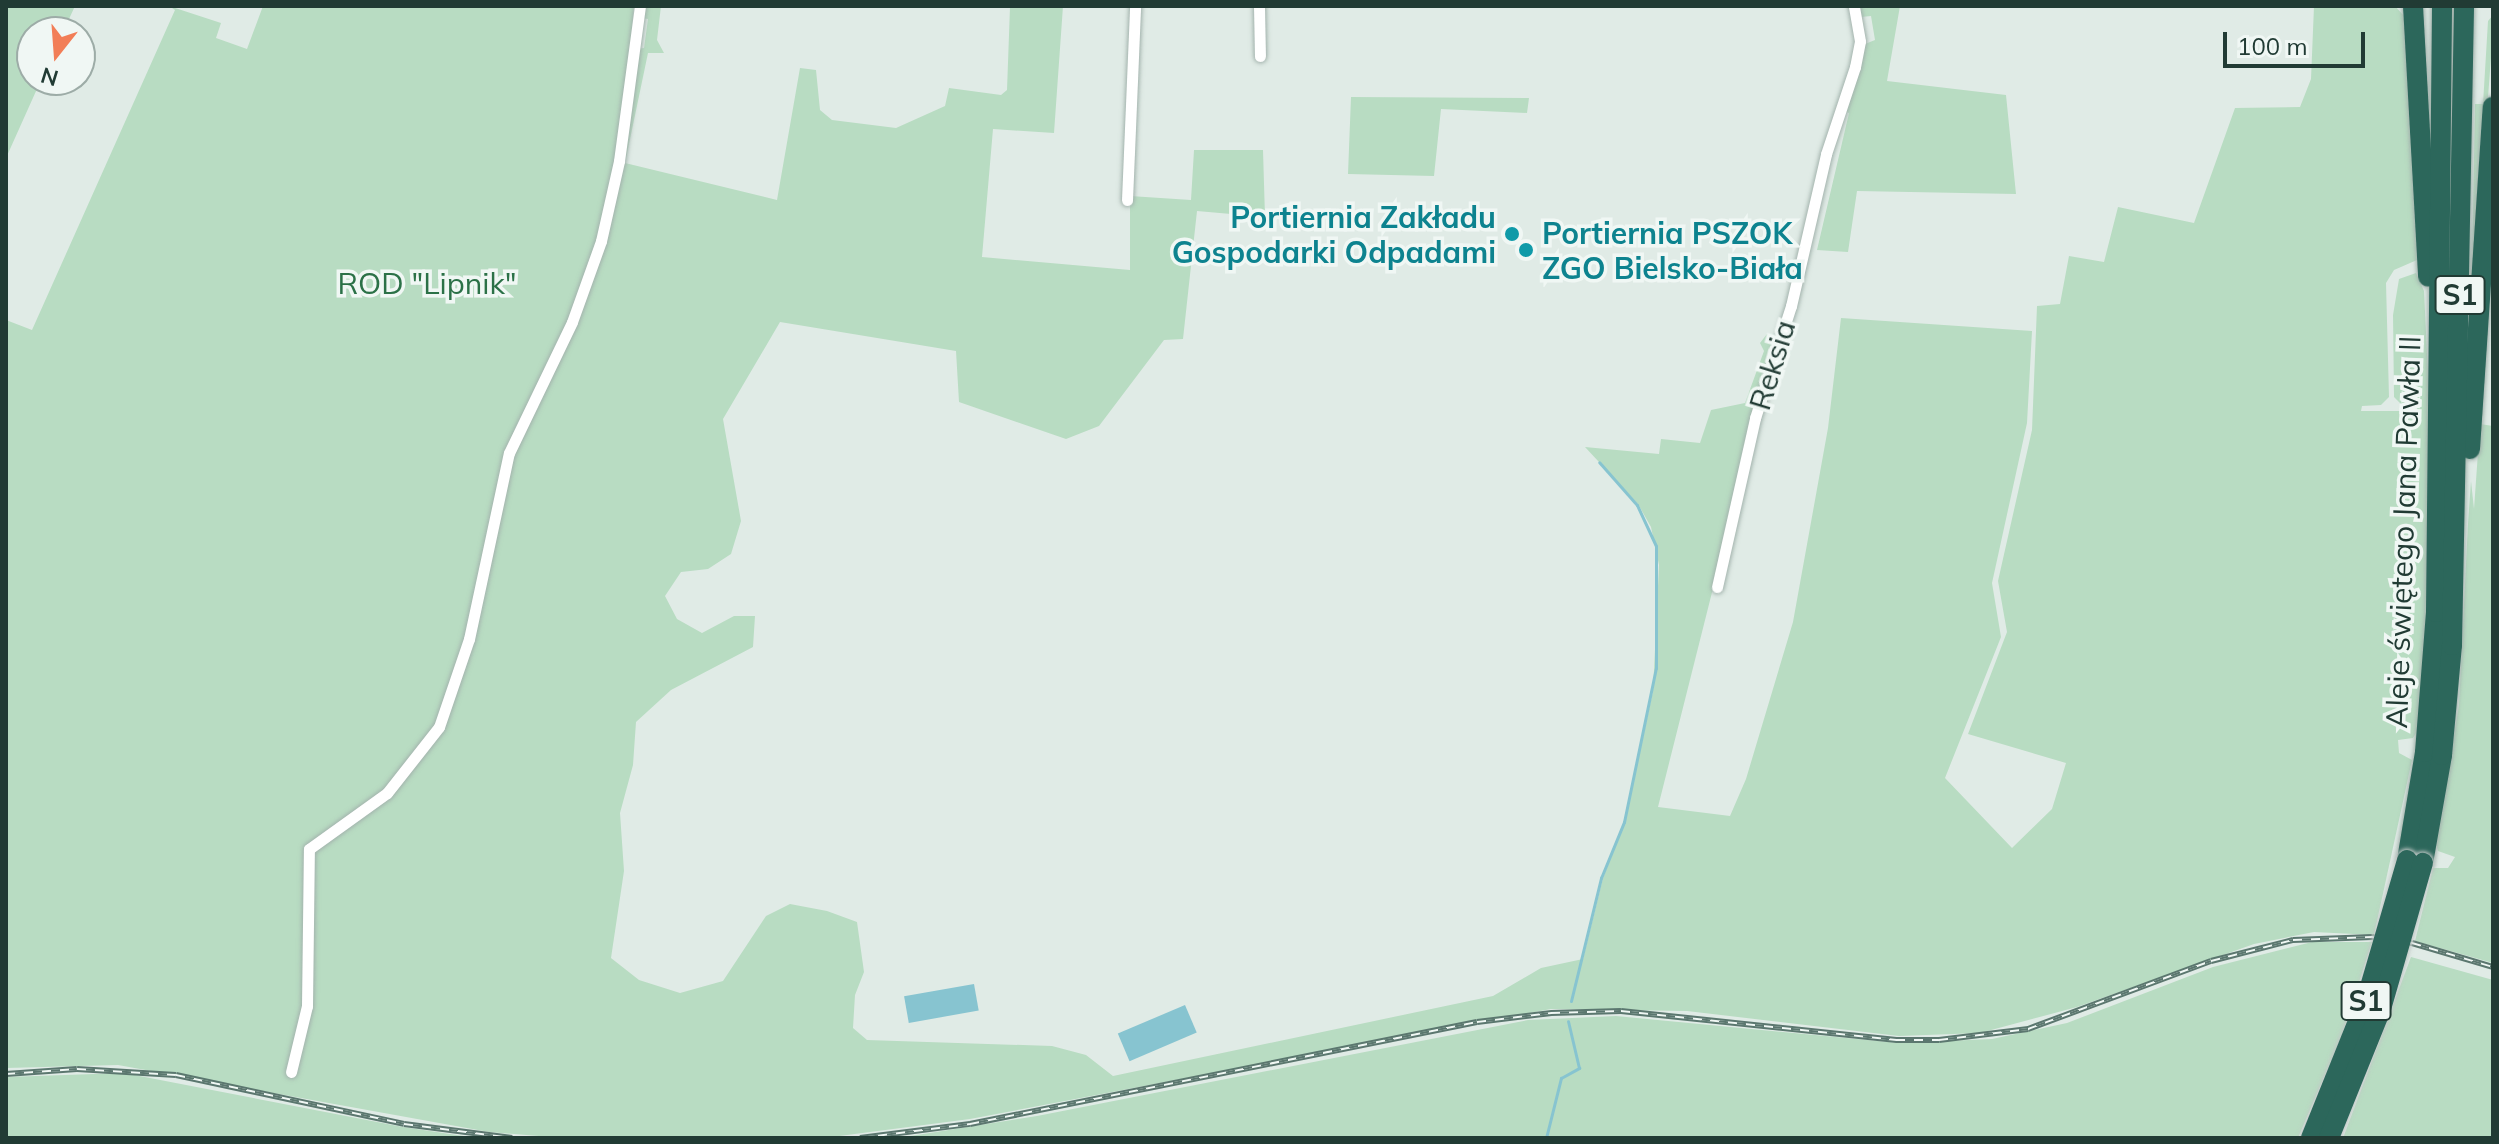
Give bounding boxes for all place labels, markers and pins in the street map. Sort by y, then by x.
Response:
place label: Portiernia Zakładu Gospodarki Odpadami [1172,199,1496,270]
place label: Portiernia PSZOK ZGO Bielsko-Biała [1542,215,1803,286]
marker: Portiernia Zakładu Gospodarki Odpadami [1503,225,1521,243]
marker: Portiernia PSZOK ZGO Bielsko-Biała [1517,241,1535,259]

